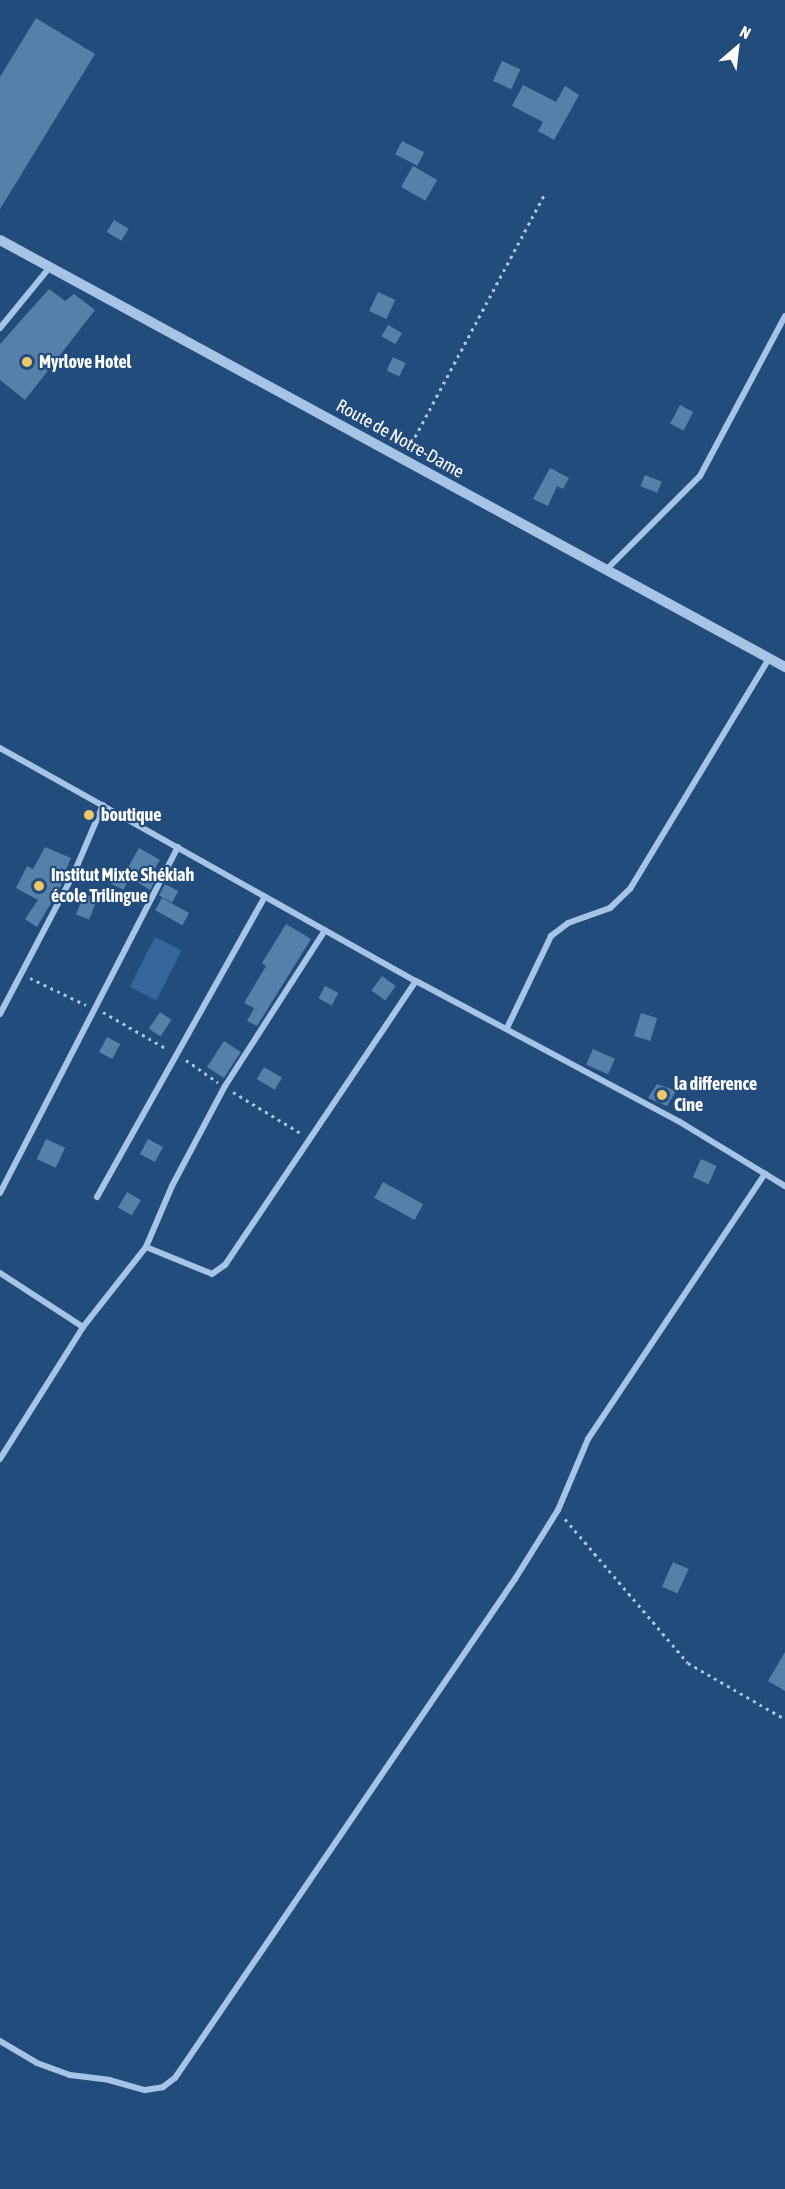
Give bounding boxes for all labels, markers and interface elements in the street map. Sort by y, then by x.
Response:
north arrow [707,18,767,78]
text: N [737,22,754,42]
place label: Myrlove Hotel [39,351,131,373]
marker: Myrlove Hotel [20,355,34,369]
street label: Route de Notre-Dame [332,395,468,483]
place label: boutique [101,804,161,826]
marker: boutique [82,808,96,822]
place label: Institut Mixte Shékiah école Trilingue [51,865,194,908]
marker: Institut Mixte Shékiah école Trilingue [32,879,46,893]
place label: la difference Cine [674,1074,757,1116]
marker: la difference Cine [655,1088,669,1102]

